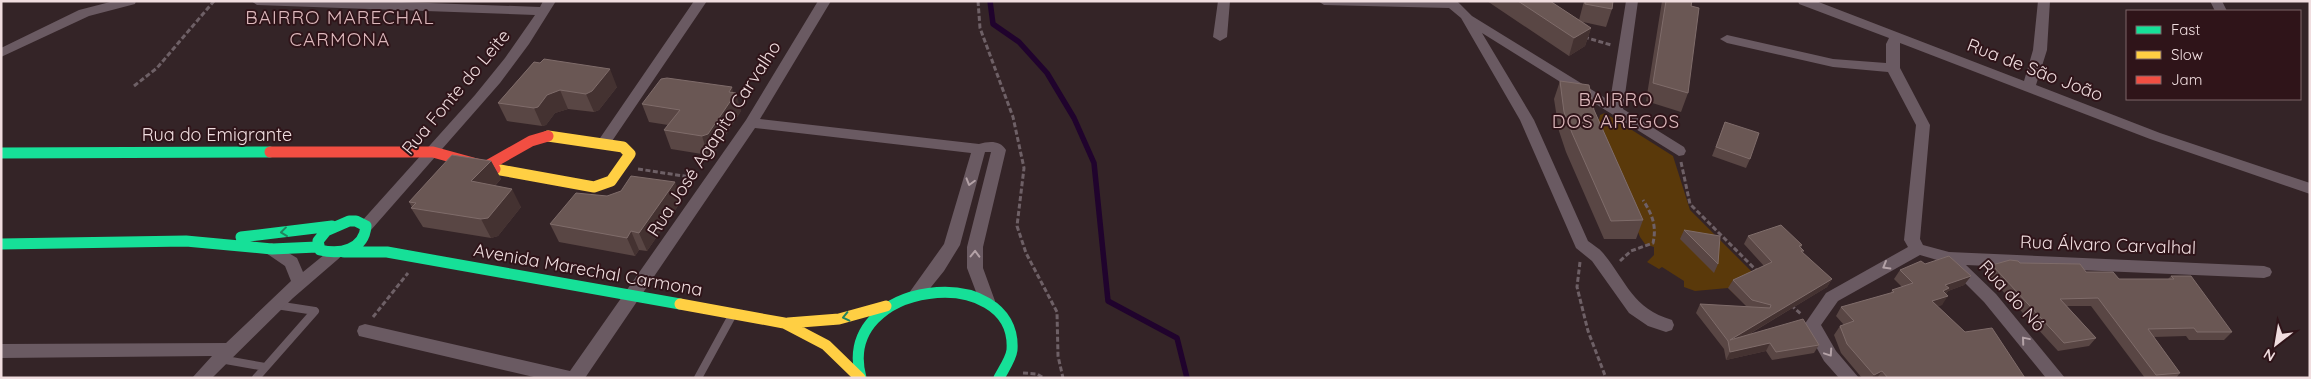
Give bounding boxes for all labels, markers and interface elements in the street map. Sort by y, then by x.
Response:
district label: BAIRRO MARECHAL CARMONA [245,5,435,51]
legend [2126,10,2301,100]
text: Fast [2171,20,2200,39]
street label: Rua Fonte do Leite [396,24,515,159]
street label: Rua de São João [1964,33,2106,106]
street label: Rua José Agapito Carvalho [642,36,786,241]
text: Slow [2171,45,2203,64]
text: Jam [2171,70,2202,89]
district label: BAIRRO DOS AREGOS [1552,87,1680,133]
street label: Rua do Emigrante [142,123,292,146]
one-way arrow [965,177,975,185]
one-way arrow [280,226,288,237]
street label: Rua Álvaro Carvalhal [2020,230,2197,259]
street label: Avenida Marechal Carmona [472,238,704,301]
one-way arrow [970,250,980,258]
street label: Rua do Nó [1974,255,2051,336]
one-way arrow [1883,260,1892,270]
one-way arrow [842,311,851,322]
north arrow [2251,319,2301,369]
one-way arrow [2022,337,2031,346]
text: N [2260,345,2278,366]
one-way arrow [1823,347,1832,357]

